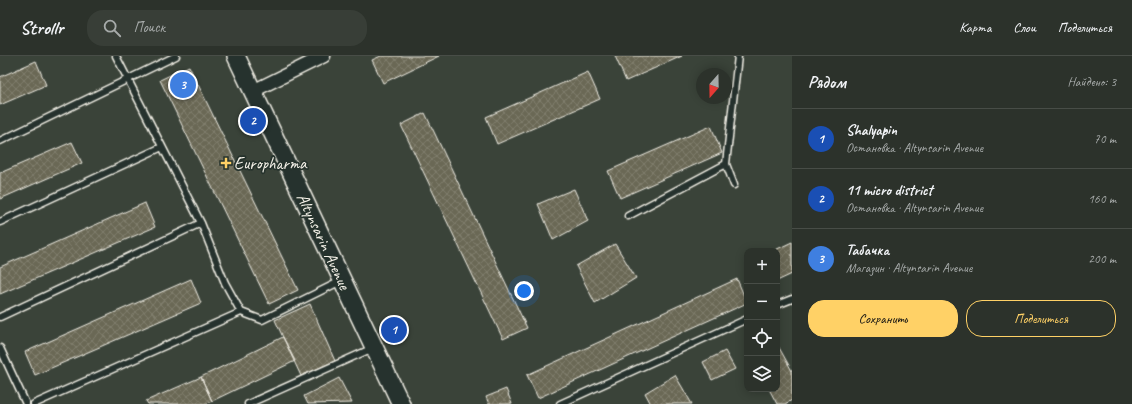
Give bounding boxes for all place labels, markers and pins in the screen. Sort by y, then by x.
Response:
pin: 3 [170,70,196,100]
pin: 2 [240,106,266,136]
place label: Europharma [234,153,308,174]
marker: Europharma [221,158,231,168]
pin: 1 [381,315,407,345]

